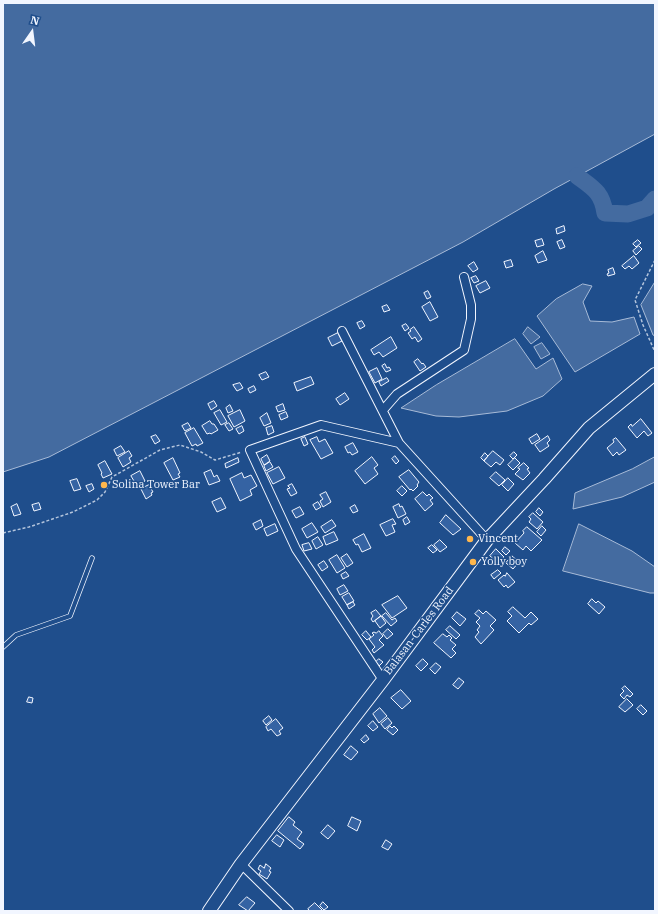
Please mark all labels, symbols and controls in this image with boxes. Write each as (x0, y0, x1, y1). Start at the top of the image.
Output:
north arrow (12, 12, 52, 52)
text: N (29, 13, 41, 28)
place label: Solina Tower Bar (112, 478, 200, 492)
marker: Solina Tower Bar (99, 480, 109, 490)
place label: Vincent (478, 532, 518, 546)
marker: Vincent (465, 534, 475, 544)
place label: Yolly boy (481, 555, 527, 569)
marker: Yolly boy (468, 557, 478, 567)
street label: Balasan-Carles Road (382, 584, 456, 678)

